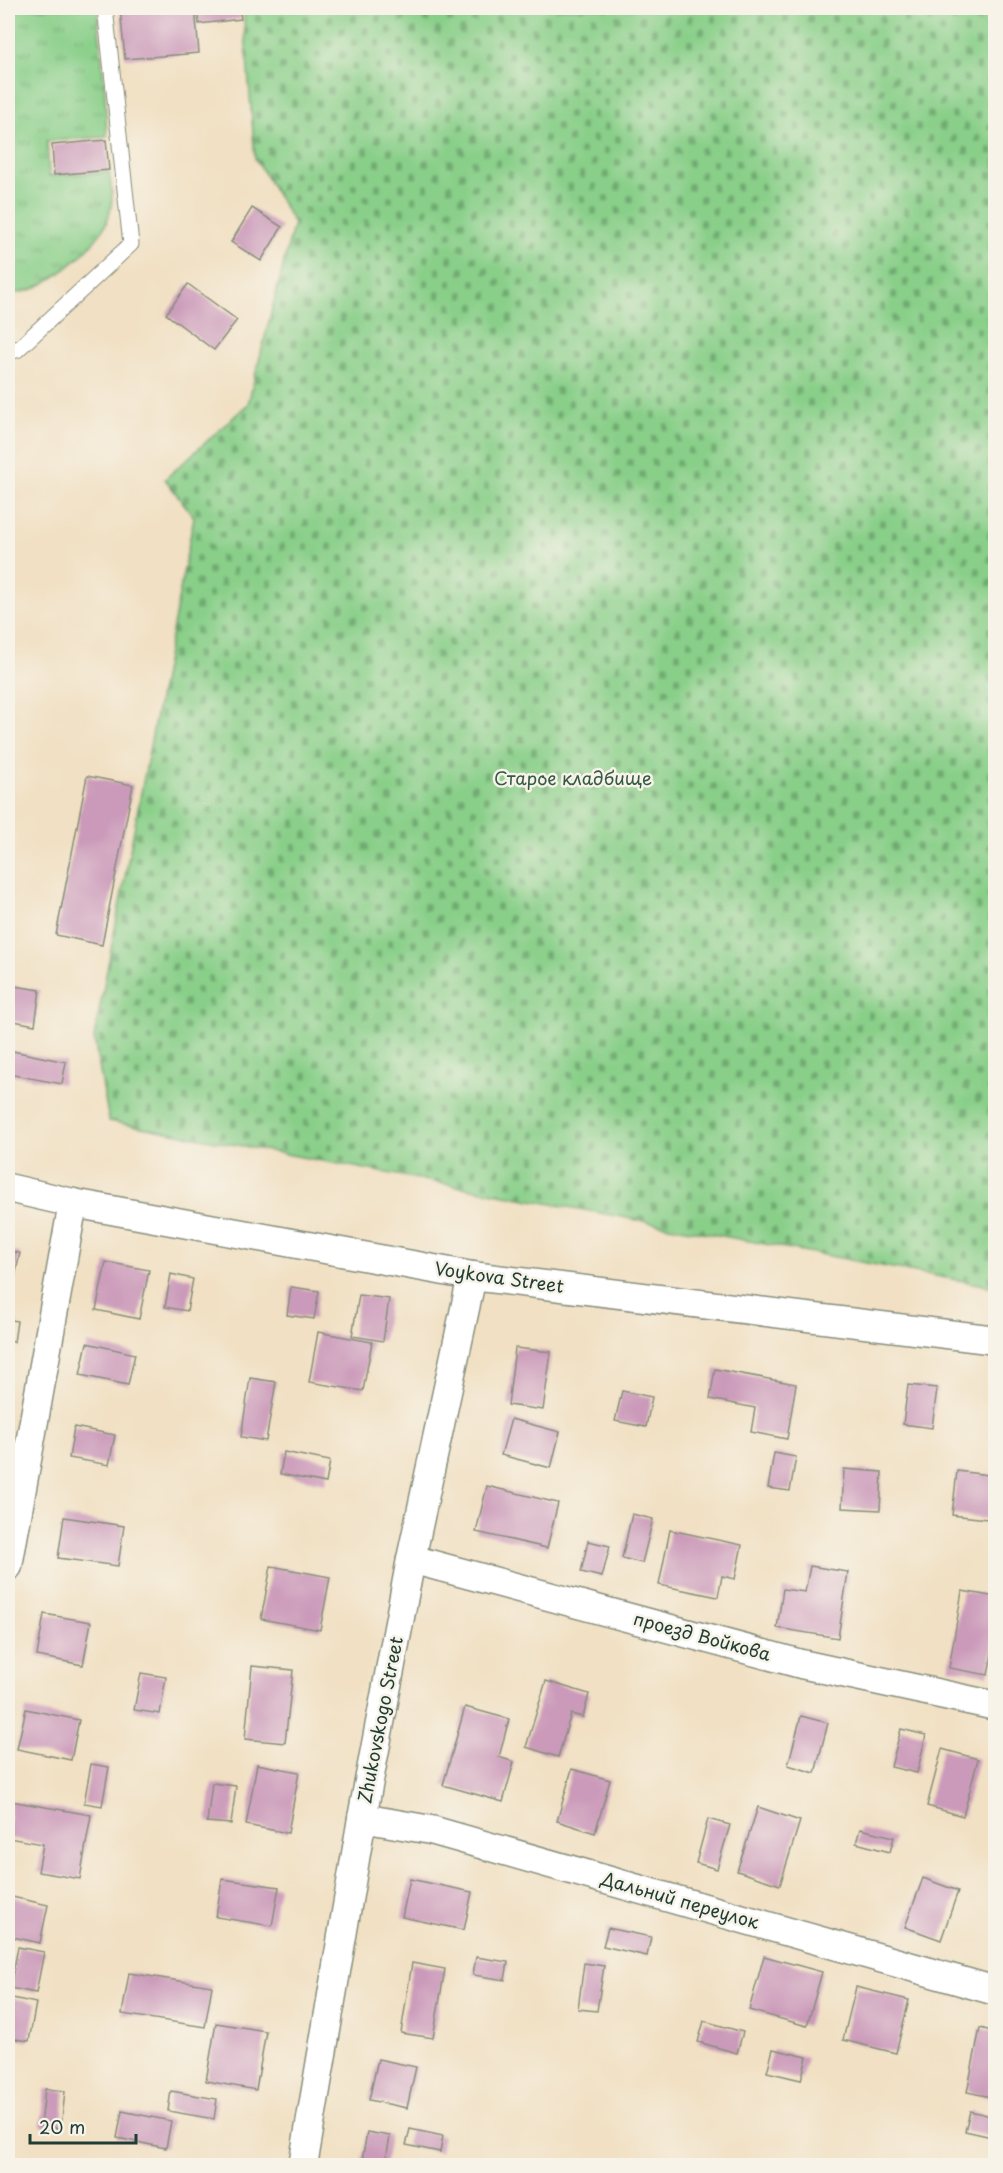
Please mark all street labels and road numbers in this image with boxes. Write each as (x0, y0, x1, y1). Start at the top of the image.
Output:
street label: Voykova Street (433, 1254, 566, 1299)
street label: проезд Войкова (631, 1604, 775, 1667)
street label: Zhukovskogo Street (350, 1634, 409, 1805)
street label: Дальний переулок (597, 1864, 763, 1935)

